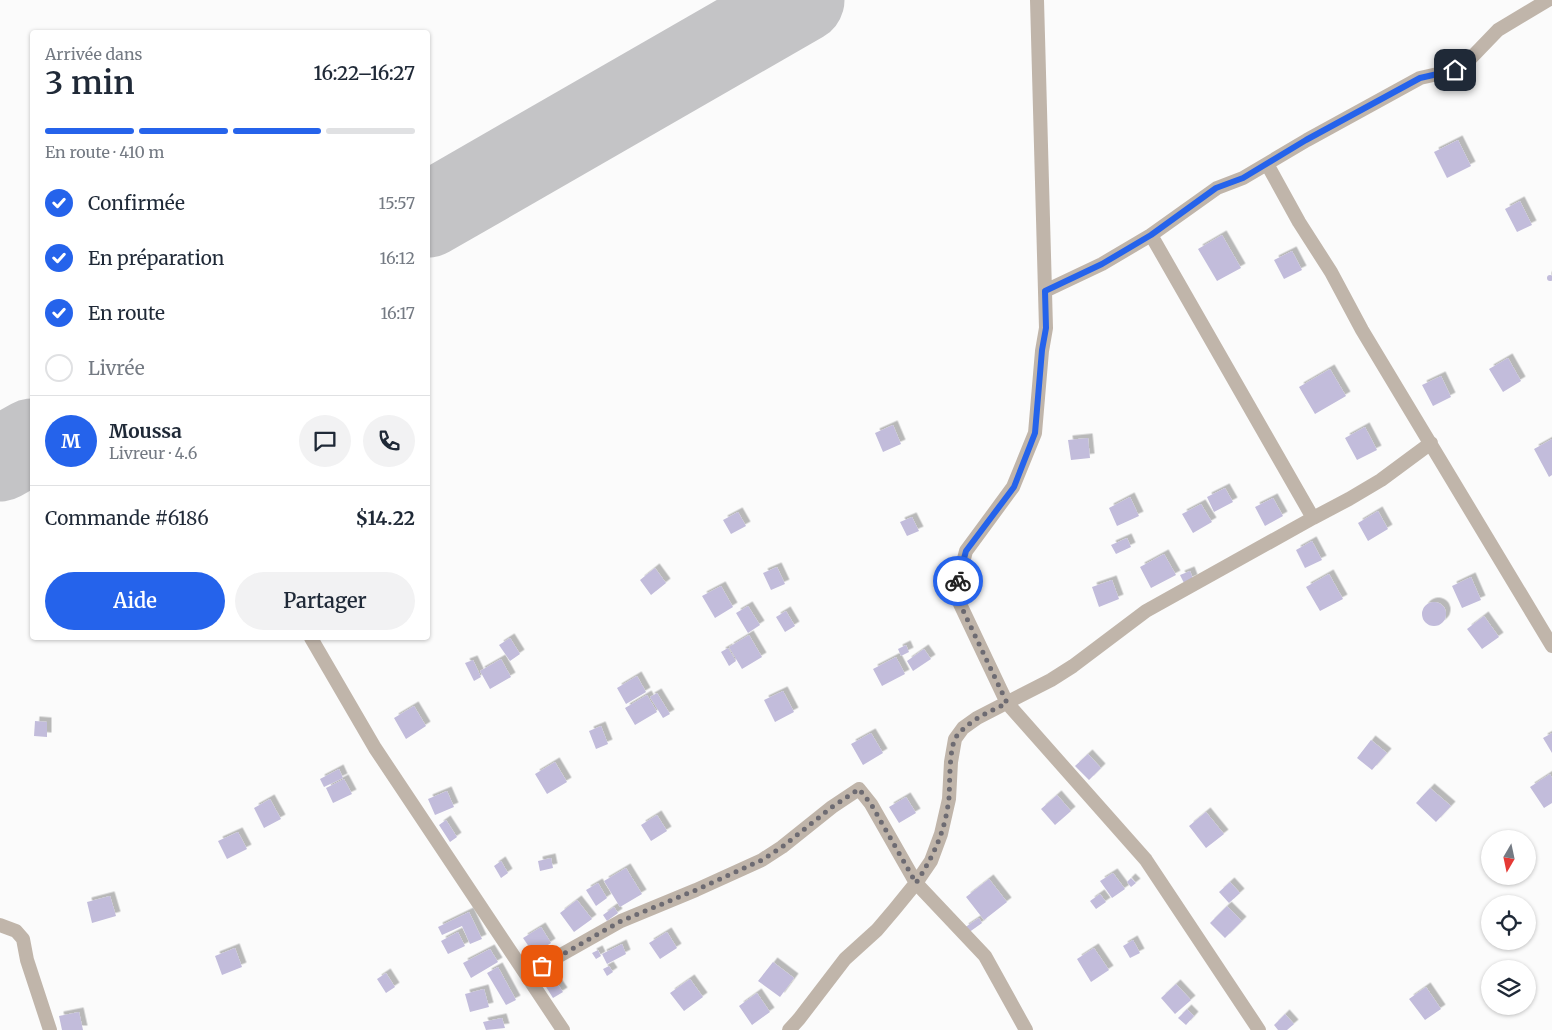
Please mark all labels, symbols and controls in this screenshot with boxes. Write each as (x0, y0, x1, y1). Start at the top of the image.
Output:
text: Arrivée dans (45, 44, 142, 64)
pin (1434, 49, 1476, 91)
icon: home (1441, 56, 1469, 84)
text: 16:22–16:27 (314, 61, 415, 85)
text: 3 min (45, 63, 135, 103)
text: En route · 410 m (45, 142, 164, 162)
icon: check (45, 189, 73, 217)
text: Confirmée (88, 191, 185, 215)
text: 15:57 (378, 193, 415, 213)
icon: check (45, 244, 73, 272)
text: En préparation (88, 246, 224, 270)
text: 16:12 (379, 248, 415, 268)
icon: check (45, 299, 73, 327)
text: En route (88, 301, 165, 325)
text: 16:17 (381, 303, 415, 323)
text: Livrée (88, 356, 145, 380)
button: chat (299, 415, 351, 467)
button: phone (363, 415, 415, 467)
text: Moussa (109, 419, 182, 443)
text: M (61, 429, 81, 453)
text: Livreur · 4.6 (109, 443, 197, 463)
text: Commande #6186 (45, 506, 209, 530)
text: $14.22 (355, 506, 415, 530)
courier (933, 556, 983, 606)
icon: bike (944, 567, 972, 595)
button: Aide (45, 572, 225, 630)
button: Partager (235, 572, 415, 630)
north arrow (1481, 830, 1536, 885)
map controls (1481, 830, 1536, 1015)
button: locate (1481, 895, 1536, 950)
pin (521, 945, 563, 987)
icon: bag (528, 952, 556, 980)
button: layers (1481, 960, 1536, 1015)

